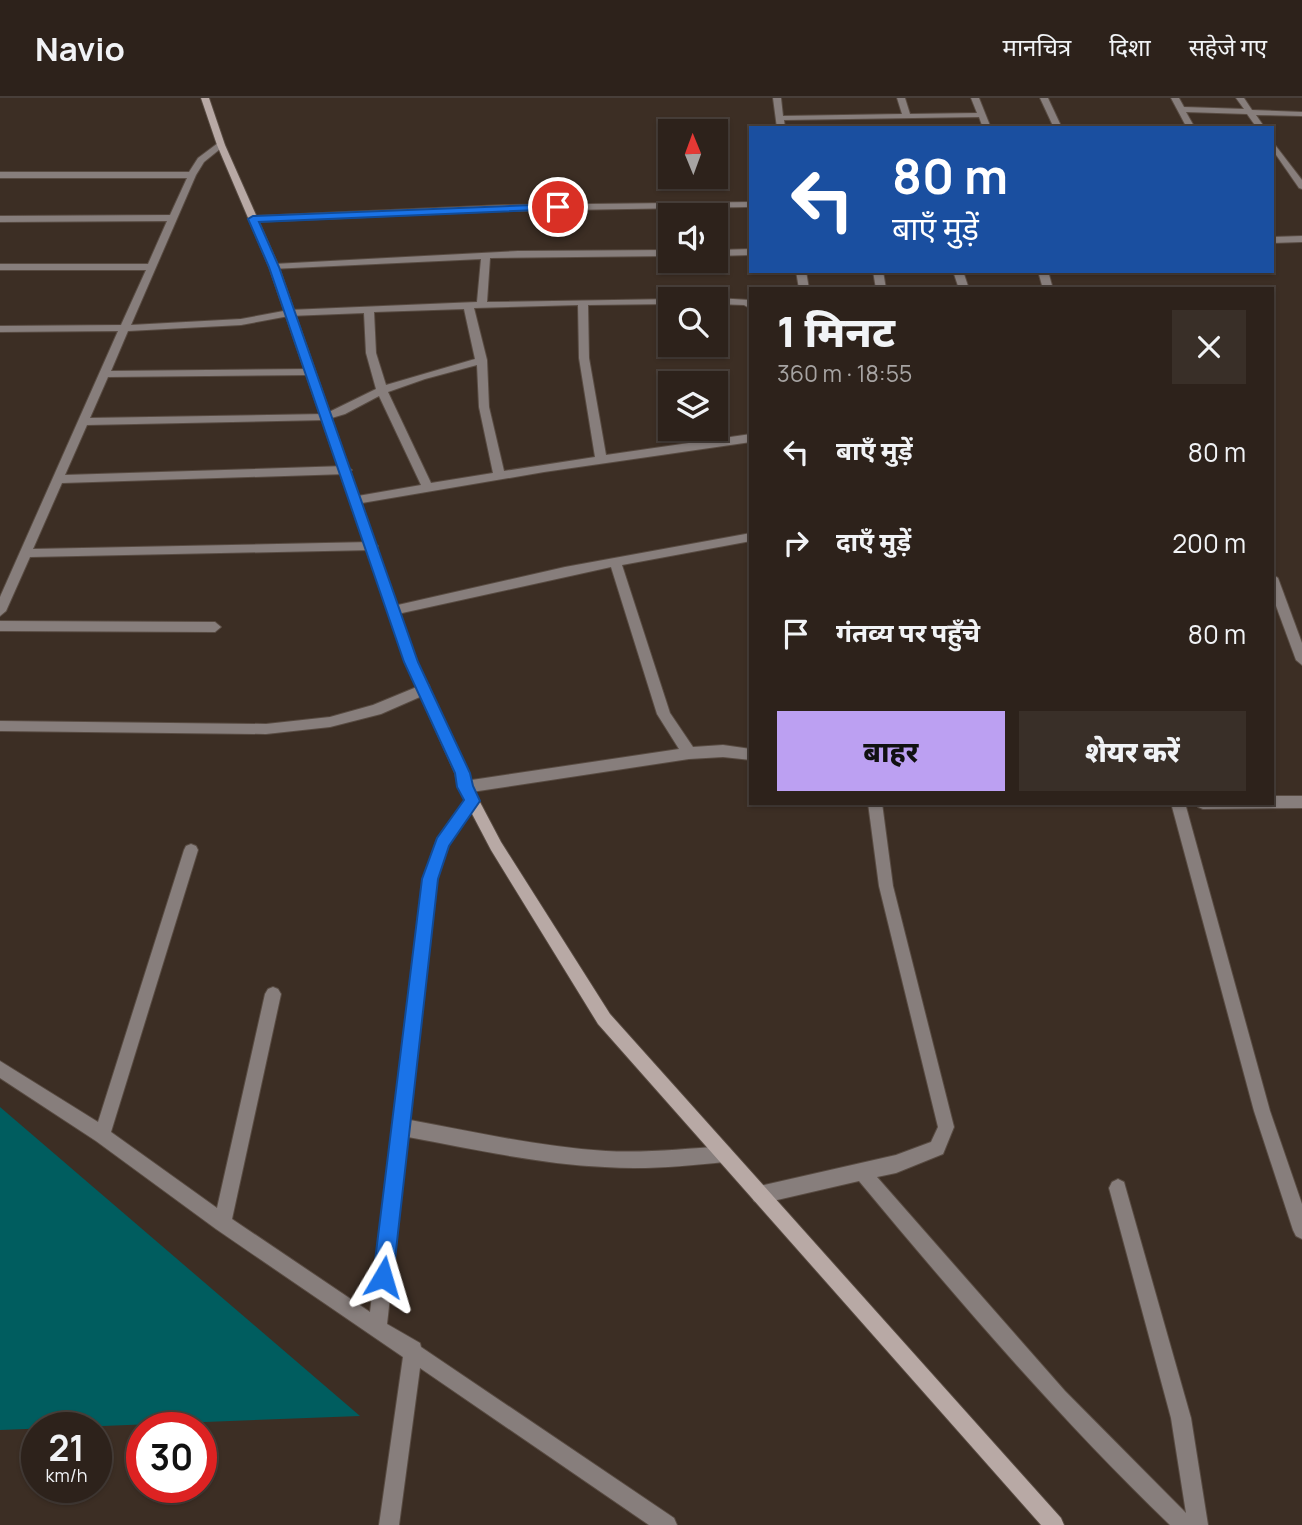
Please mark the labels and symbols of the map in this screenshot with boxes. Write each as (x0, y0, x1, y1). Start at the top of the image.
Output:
north arrow (658, 119, 728, 189)
pin (528, 177, 588, 237)
position arrow (346, 1240, 420, 1314)
speed limit sign: 30 (126, 1412, 217, 1503)

